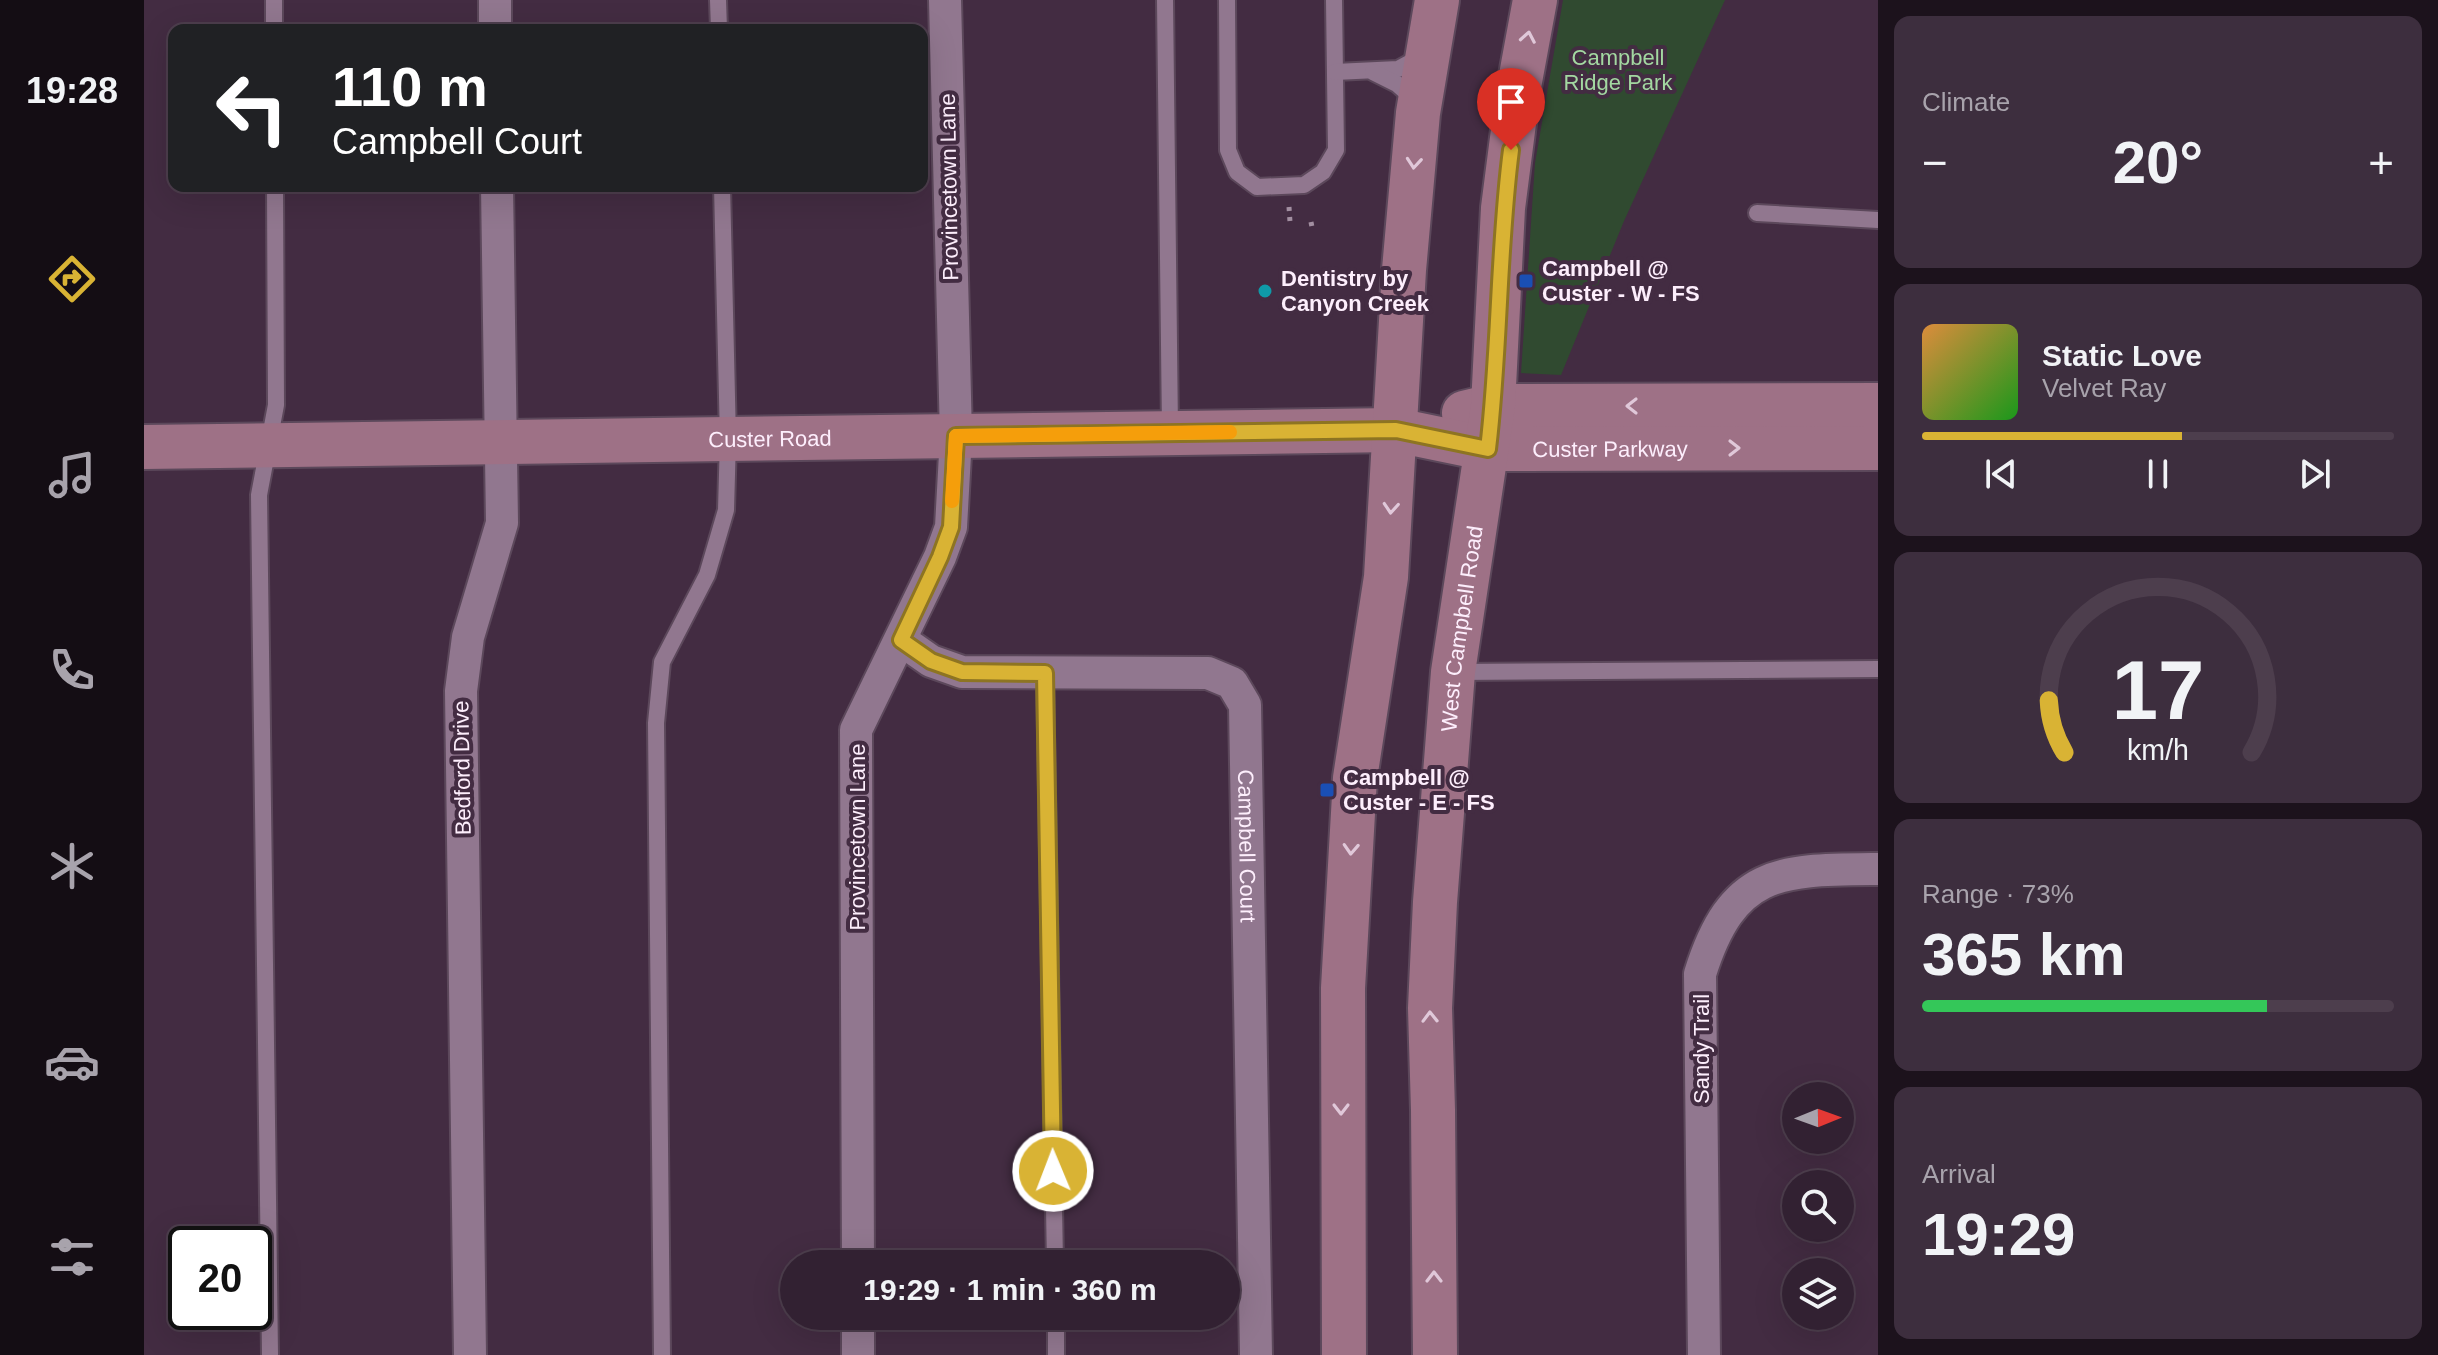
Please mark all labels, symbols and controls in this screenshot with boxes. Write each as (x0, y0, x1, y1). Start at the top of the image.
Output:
one-way arrow (1519, 31, 1536, 44)
park label: Campbell Ridge Park (1564, 45, 1673, 95)
text: 110 m (332, 55, 488, 118)
icon: left (200, 56, 304, 160)
pin (1477, 68, 1545, 150)
text: 19:28 (26, 70, 118, 111)
icon: arrive (1489, 80, 1533, 124)
text: Climate (1922, 87, 2010, 117)
street label: Provincetown Lane (935, 93, 963, 281)
text: Campbell Court (332, 121, 582, 162)
text: 20° (2113, 129, 2203, 196)
text: − (1922, 138, 1948, 187)
text: + (2368, 138, 2394, 187)
one-way arrow (1406, 157, 1423, 170)
icon: directions (44, 251, 100, 307)
place label: Campbell @ Custer - W - FS (1542, 256, 1700, 306)
place label: Dentistry by Canyon Creek (1281, 266, 1430, 316)
marker: Campbell @ Custer - W - FS (1517, 272, 1535, 290)
marker: Dentistry by Canyon Creek (1256, 282, 1274, 300)
text: Static Love (2042, 339, 2202, 372)
text: Velvet Ray (2042, 373, 2166, 403)
one-way arrow (1625, 397, 1638, 415)
street label: Custer Road (708, 425, 832, 452)
street label: Custer Parkway (1532, 436, 1688, 461)
one-way arrow (1728, 439, 1741, 457)
icon: music (44, 447, 100, 503)
icon: previous (1979, 452, 2023, 496)
icon: pause (2136, 452, 2180, 496)
icon: next (2293, 452, 2337, 496)
one-way arrow (1383, 502, 1400, 515)
street label: West Campbell Road (1436, 524, 1487, 732)
icon: phone (44, 642, 100, 698)
text: 17 (2112, 644, 2204, 737)
street label: Bedford Drive (448, 701, 476, 835)
text: km/h (2127, 735, 2189, 767)
street label: Provincetown Lane (845, 743, 870, 931)
place label: Campbell @ Custer - E - FS (1343, 765, 1495, 815)
street label: Campbell Court (1234, 769, 1261, 923)
marker: Campbell @ Custer - E - FS (1318, 781, 1336, 799)
icon: climate (44, 838, 100, 894)
one-way arrow (1343, 843, 1360, 856)
text: Range · 73% (1922, 879, 2074, 909)
text: 365 km (1922, 921, 2126, 988)
street label: Sandy Trail (1689, 994, 1714, 1104)
one-way arrow (1421, 1010, 1439, 1023)
icon: car (44, 1034, 100, 1090)
north arrow (1782, 1082, 1854, 1154)
map controls (1782, 1082, 1854, 1330)
one-way arrow (1332, 1103, 1350, 1116)
position arrow (1011, 1129, 1095, 1213)
text: Arrival (1922, 1159, 1996, 1189)
button: search (1782, 1170, 1854, 1242)
text: 19:29 (1922, 1201, 2075, 1268)
speed limit sign: 20 (168, 1226, 272, 1330)
icon: filters (44, 1229, 100, 1285)
button: layers (1782, 1258, 1854, 1330)
one-way arrow (1426, 1270, 1443, 1283)
text: 19:29 · 1 min · 360 m (863, 1273, 1157, 1306)

